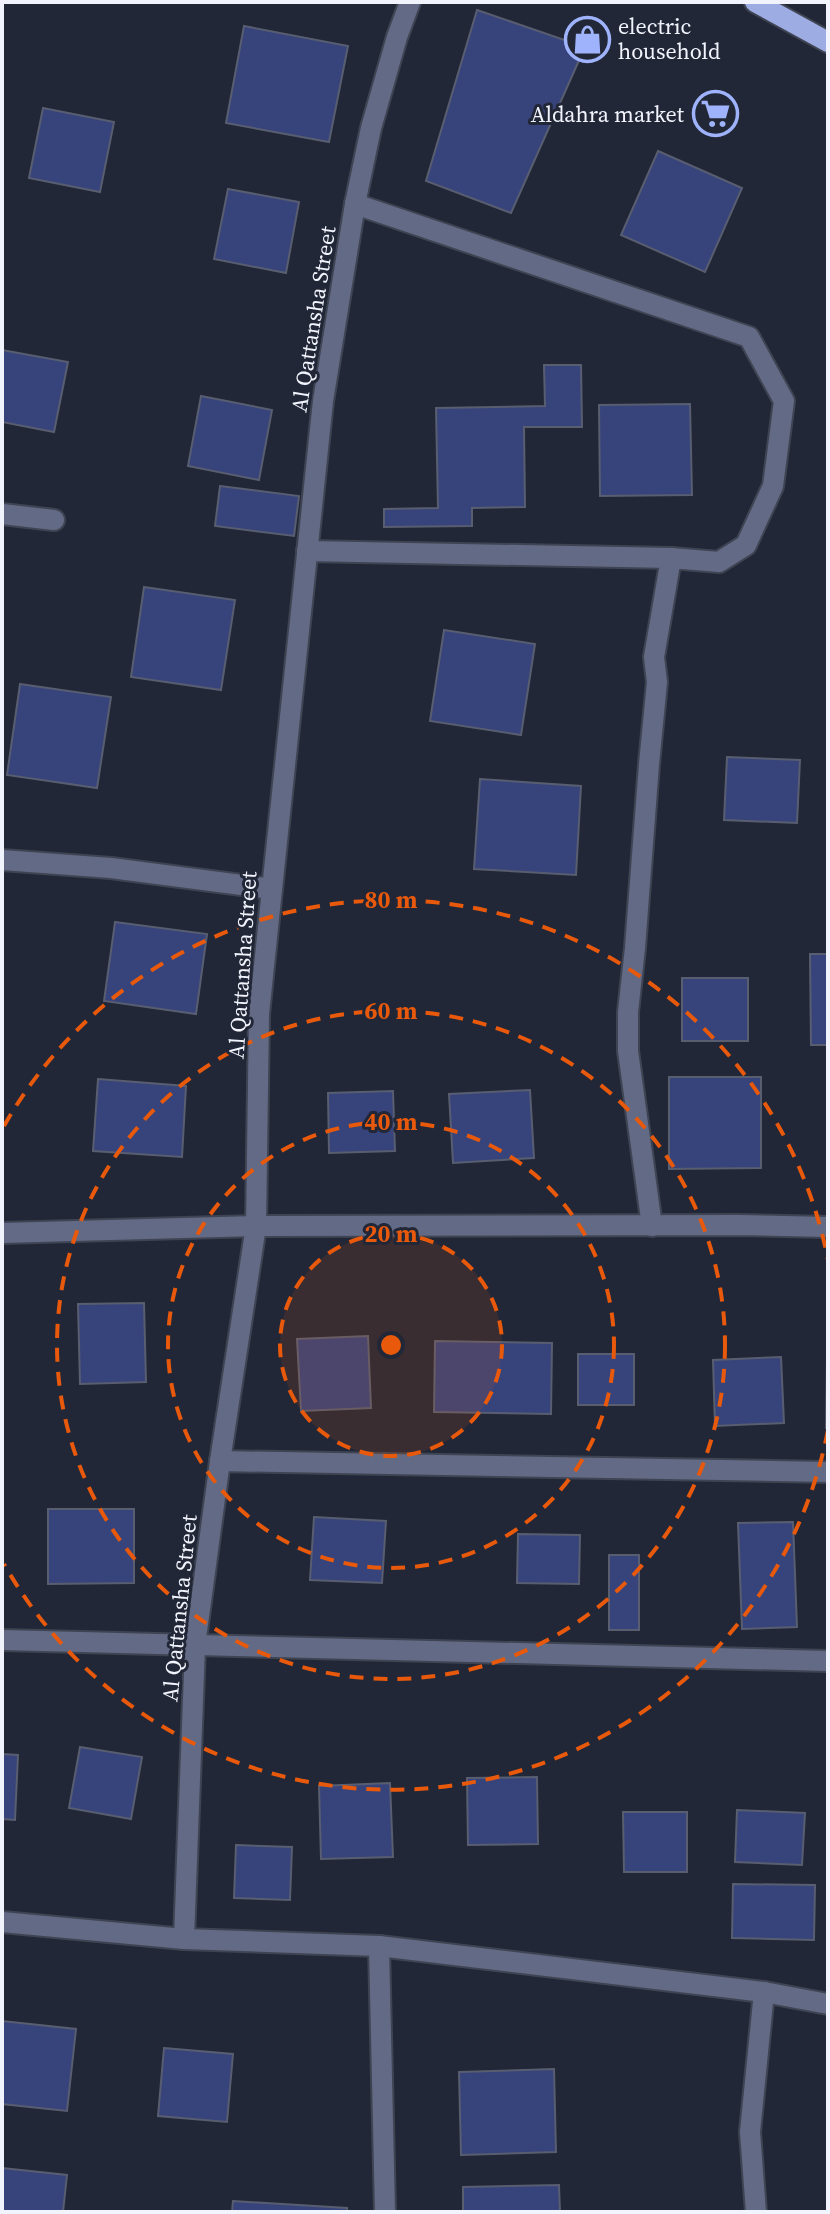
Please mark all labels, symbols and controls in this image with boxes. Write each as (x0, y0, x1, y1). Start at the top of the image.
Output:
place label: electric household (618, 11, 721, 66)
shop icon: electric household (563, 15, 611, 63)
supermarket icon: Aldahra market (691, 90, 739, 138)
place label: Aldahra market (531, 99, 685, 129)
street label: Al Qattansha Street (284, 223, 343, 414)
street label: Al Qattansha Street (220, 869, 264, 1060)
text: 80 m (365, 883, 418, 916)
text: 60 m (365, 994, 418, 1027)
text: 40 m (365, 1105, 418, 1138)
text: 20 m (365, 1217, 418, 1250)
centre of rings (377, 1331, 405, 1359)
street label: Al Qattansha Street (154, 1512, 204, 1703)

